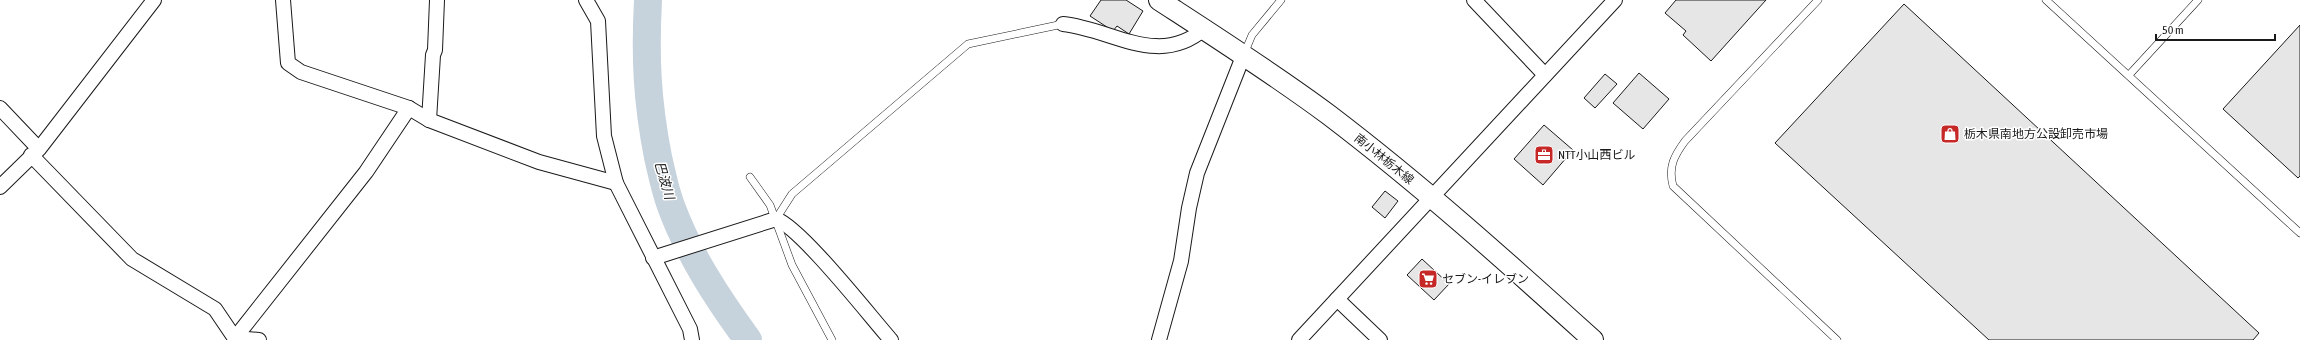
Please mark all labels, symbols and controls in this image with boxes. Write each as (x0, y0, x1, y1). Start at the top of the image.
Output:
scale bar (2156, 16, 2275, 42)
text: 50 m (2162, 23, 2184, 37)
shop icon: 栃木県南地方公設卸売市場 (1939, 123, 1961, 145)
place label: 栃木県南地方公設卸売市場 (1964, 127, 2108, 141)
street label: 南小林栃木線 (1352, 131, 1416, 187)
office icon: NTT小山西ビル (1533, 144, 1555, 166)
place label: NTT小山西ビル (1558, 148, 1636, 162)
water label: 巴波川 (652, 159, 678, 203)
supermarket icon: セブン-イレブン (1417, 268, 1439, 290)
place label: セブン-イレブン (1442, 272, 1529, 286)

